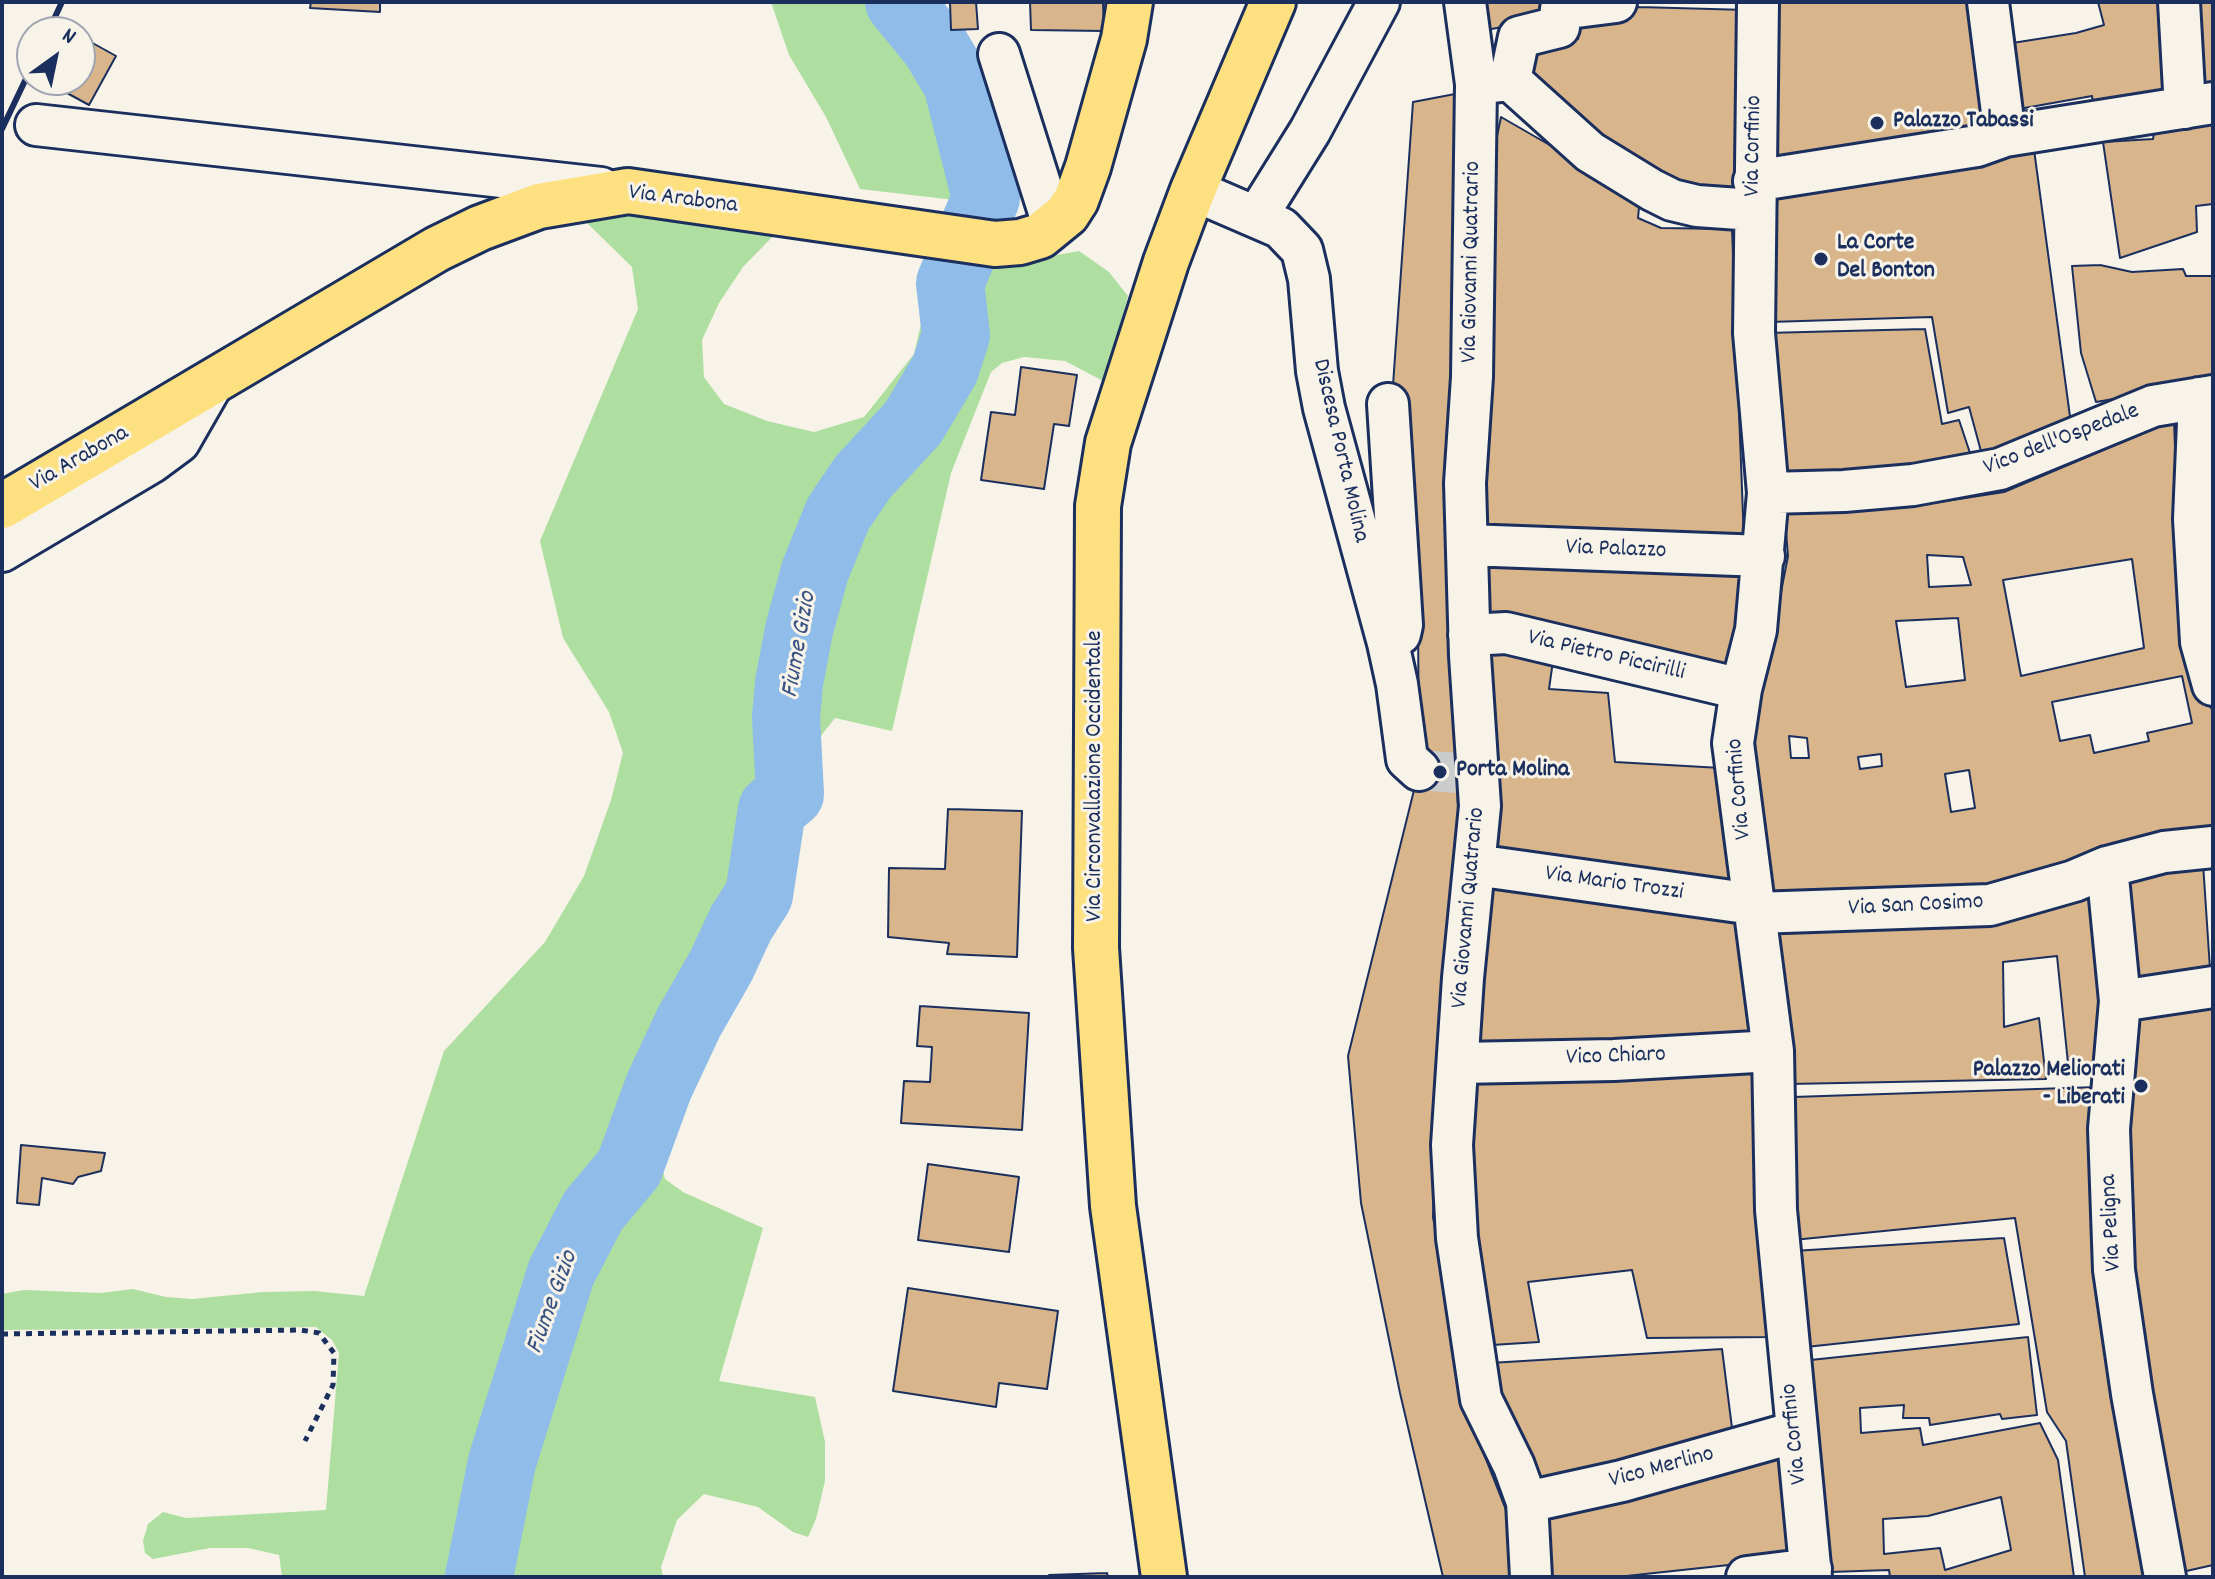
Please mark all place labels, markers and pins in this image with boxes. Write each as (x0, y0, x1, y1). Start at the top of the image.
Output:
place label: Palazzo Tabassi (1893, 109, 2034, 137)
marker: Palazzo Tabassi (1868, 114, 1886, 132)
place label: La Corte Del Bonton (1837, 231, 1935, 287)
marker: La Corte Del Bonton (1812, 250, 1830, 268)
place label: Porta Molina (1456, 758, 1569, 786)
marker: Porta Molina (1431, 763, 1449, 781)
place label: Palazzo Meliorati - Liberati (1973, 1058, 2125, 1114)
marker: Palazzo Meliorati - Liberati (2132, 1077, 2150, 1095)

